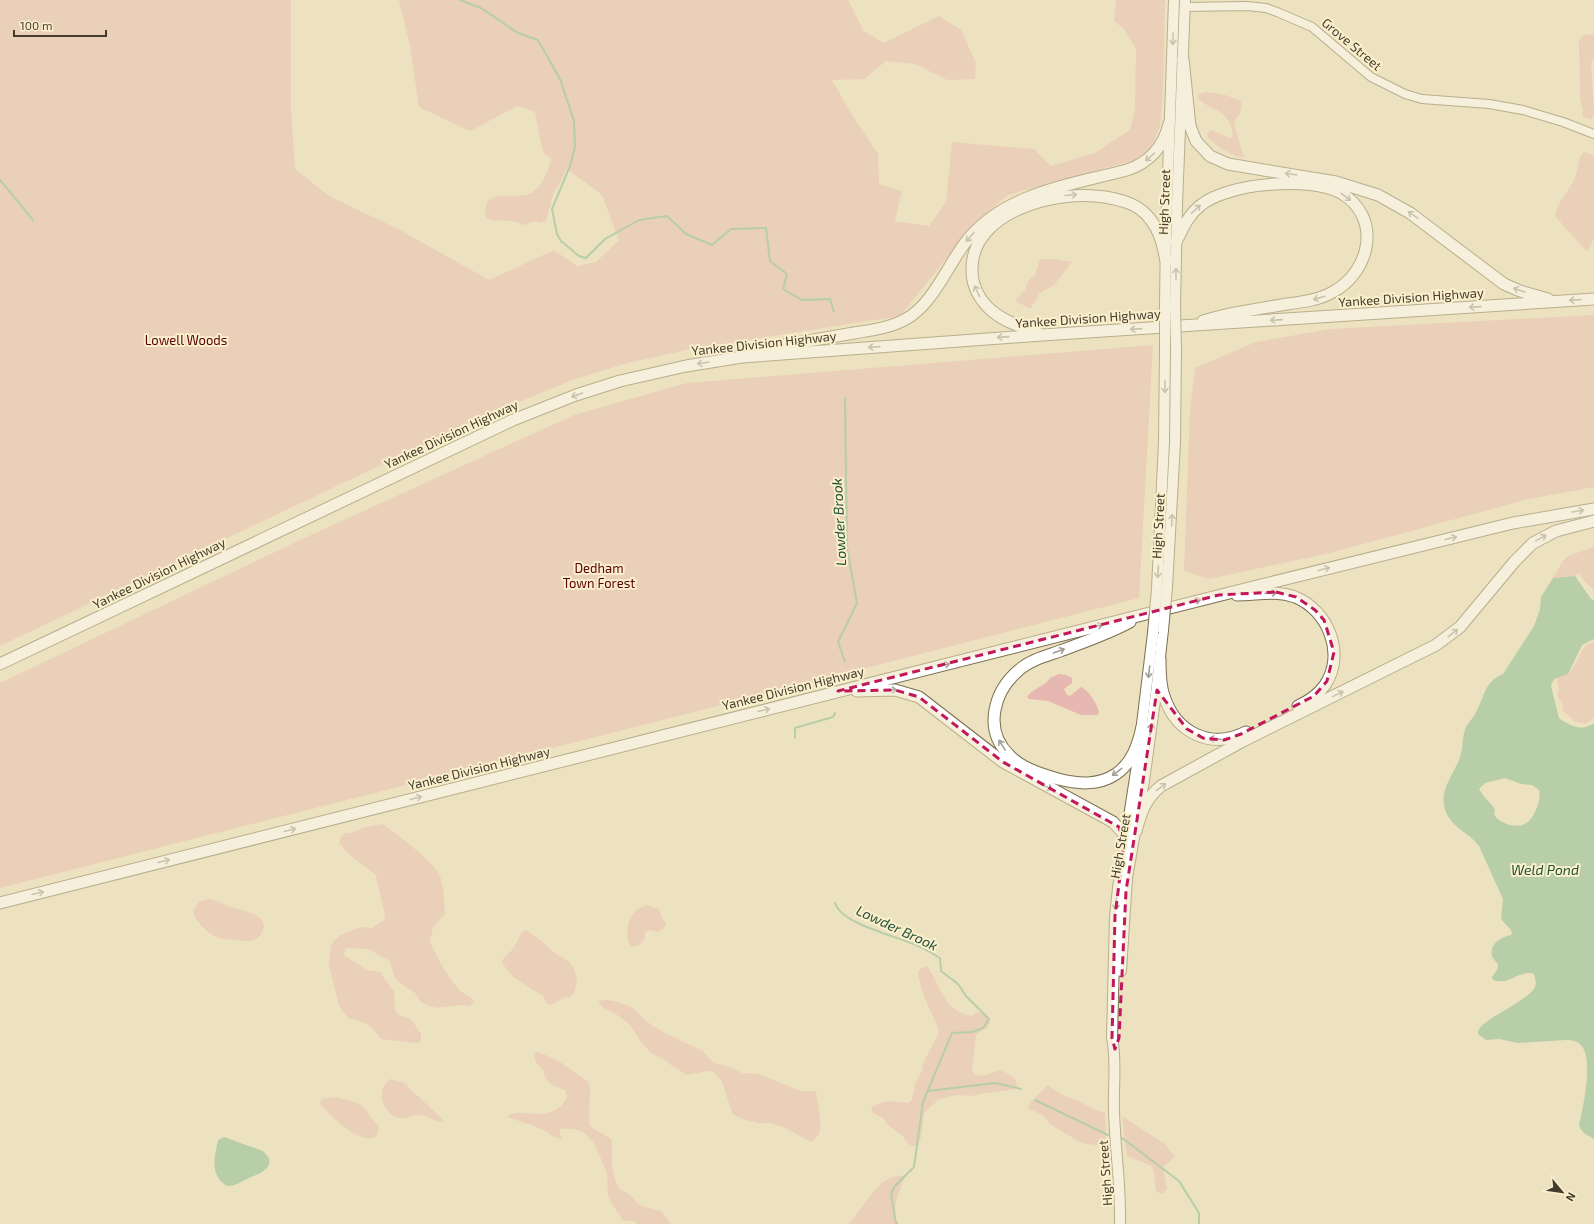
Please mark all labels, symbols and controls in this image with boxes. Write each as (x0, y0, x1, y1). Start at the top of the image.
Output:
scale bar (14, 12, 106, 38)
street label: Grove Street (1319, 14, 1385, 74)
text: 100 m (20, 18, 52, 32)
one-way arrow (1169, 32, 1177, 45)
one-way arrow (1145, 152, 1155, 162)
street label: High Street (1155, 169, 1173, 235)
one-way arrow (1285, 170, 1298, 178)
one-way arrow (1064, 192, 1077, 199)
one-way arrow (1340, 193, 1351, 201)
one-way arrow (1191, 204, 1201, 214)
one-way arrow (1408, 211, 1419, 219)
one-way arrow (966, 231, 975, 242)
one-way arrow (1172, 268, 1180, 281)
street label: Yankee Division Highway (1338, 284, 1484, 310)
one-way arrow (973, 285, 980, 297)
one-way arrow (1513, 286, 1525, 294)
one-way arrow (1313, 295, 1326, 302)
one-way arrow (1569, 297, 1582, 304)
one-way arrow (1469, 303, 1482, 310)
street label: Yankee Division Highway (1015, 305, 1161, 331)
one-way arrow (1269, 316, 1282, 323)
one-way arrow (1130, 325, 1143, 332)
street label: Yankee Division Highway (691, 327, 837, 359)
park label: Lowell Woods (145, 332, 227, 348)
one-way arrow (997, 334, 1010, 341)
one-way arrow (868, 343, 881, 350)
one-way arrow (696, 359, 709, 367)
one-way arrow (1161, 380, 1169, 393)
one-way arrow (571, 391, 583, 399)
street label: Yankee Division Highway (382, 396, 521, 472)
water label: Lowder Brook (828, 478, 849, 566)
street label: High Street (1148, 493, 1168, 559)
one-way arrow (1571, 507, 1584, 515)
one-way arrow (1168, 514, 1175, 527)
street label: Yankee Division Highway (90, 534, 228, 612)
one-way arrow (1444, 534, 1457, 541)
one-way arrow (1535, 534, 1547, 542)
park label: Dedham Town Forest (563, 560, 635, 591)
one-way arrow (1155, 565, 1162, 578)
one-way arrow (1318, 565, 1331, 572)
one-way arrow (1264, 589, 1277, 597)
one-way arrow (1188, 597, 1201, 604)
one-way arrow (1090, 622, 1103, 629)
one-way arrow (1447, 628, 1458, 637)
one-way arrow (1053, 646, 1065, 654)
one-way arrow (937, 660, 950, 668)
street label: Yankee Division Highway (720, 663, 866, 713)
one-way arrow (1145, 665, 1152, 678)
one-way arrow (884, 686, 897, 694)
one-way arrow (1332, 690, 1344, 697)
one-way arrow (757, 706, 770, 713)
one-way arrow (1147, 723, 1155, 736)
one-way arrow (1208, 736, 1221, 743)
one-way arrow (997, 739, 1005, 751)
street label: Yankee Division Highway (406, 743, 552, 793)
one-way arrow (1112, 768, 1123, 777)
one-way arrow (1155, 782, 1166, 791)
one-way arrow (1041, 783, 1053, 791)
one-way arrow (409, 794, 422, 801)
street label: High Street (1106, 812, 1134, 880)
one-way arrow (283, 825, 296, 833)
one-way arrow (157, 857, 170, 865)
water label: Weld Pond (1511, 861, 1579, 878)
one-way arrow (31, 889, 44, 897)
one-way arrow (1113, 897, 1120, 910)
water label: Lowder Brook (854, 901, 941, 954)
street label: High Street (1095, 1140, 1115, 1206)
north arrow (1542, 1172, 1582, 1212)
text: N (1564, 1190, 1579, 1204)

